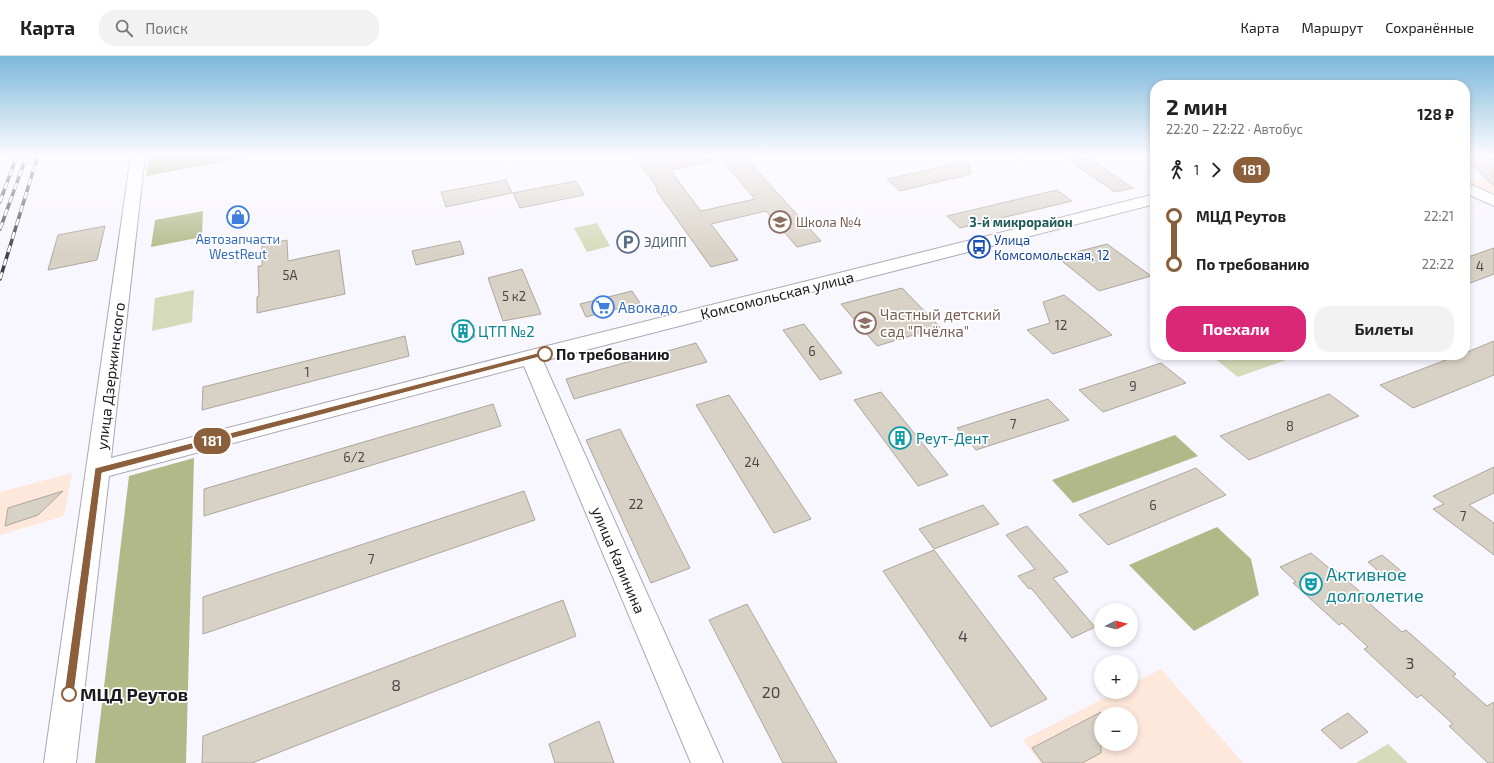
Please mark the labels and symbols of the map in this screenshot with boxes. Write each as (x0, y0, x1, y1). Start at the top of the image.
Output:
shop icon: Автозапчасти WestReut (225, 204, 251, 230)
school or university icon: Школа №4 (767, 209, 793, 235)
place label: Школа №4 (796, 214, 862, 230)
district label: 3-й микрорайон (969, 214, 1073, 230)
parking icon: ЭДИПП (615, 229, 641, 255)
place label: Автозапчасти WestReut (196, 231, 280, 262)
place label: Улица Комсомольская, 12 (994, 232, 1110, 263)
place label: ЭДИПП (644, 234, 687, 250)
bus stop icon: Улица Комсомольская, 12 (966, 234, 992, 260)
house number: 4 (1476, 258, 1484, 274)
house number: 5А (282, 267, 298, 283)
street label: Комсомольская улица (698, 267, 856, 324)
house number: 5 к2 (502, 288, 526, 304)
supermarket icon: Авокадо (590, 294, 616, 320)
place label: Авокадо (618, 298, 678, 316)
street label: улица Дзержинского (92, 301, 129, 451)
place label: Частный детский сад "Пчёлка" (880, 305, 1001, 340)
school or university icon: Частный детский сад "Пчёлка" (852, 310, 878, 336)
house number: 12 (1055, 317, 1067, 333)
building icon: ЦТП №2 (450, 318, 476, 344)
place label: ЦТП №2 (478, 322, 535, 340)
house number: 6 (808, 343, 816, 359)
place label: По требованию (556, 345, 669, 363)
marker: По требованию (537, 346, 553, 362)
house number: 1 (304, 364, 310, 380)
house number: 9 (1129, 378, 1137, 394)
house number: 7 (1010, 416, 1017, 432)
house number: 8 (1286, 418, 1294, 434)
building icon: Реут-Дент (887, 425, 913, 451)
line badge: 181 (189, 428, 235, 454)
place label: Реут-Дент (916, 429, 989, 448)
house number: 6/2 (343, 449, 365, 465)
house number: 24 (744, 454, 760, 470)
house number: 22 (629, 496, 643, 512)
house number: 6 (1149, 497, 1157, 513)
street label: улица Калинина (587, 504, 650, 617)
house number: 7 (1460, 508, 1467, 524)
house number: 7 (368, 551, 375, 567)
place label: Активное долголетие (1326, 563, 1424, 606)
theatre icon: Активное долголетие (1298, 571, 1324, 597)
north arrow (1094, 603, 1138, 647)
house number: 4 (958, 626, 968, 645)
house number: 3 (1406, 653, 1414, 672)
house number: 8 (391, 675, 401, 694)
house number: 20 (762, 682, 780, 701)
place label: МЦД Реутов (80, 683, 188, 705)
marker: МЦД Реутов (61, 686, 77, 702)

